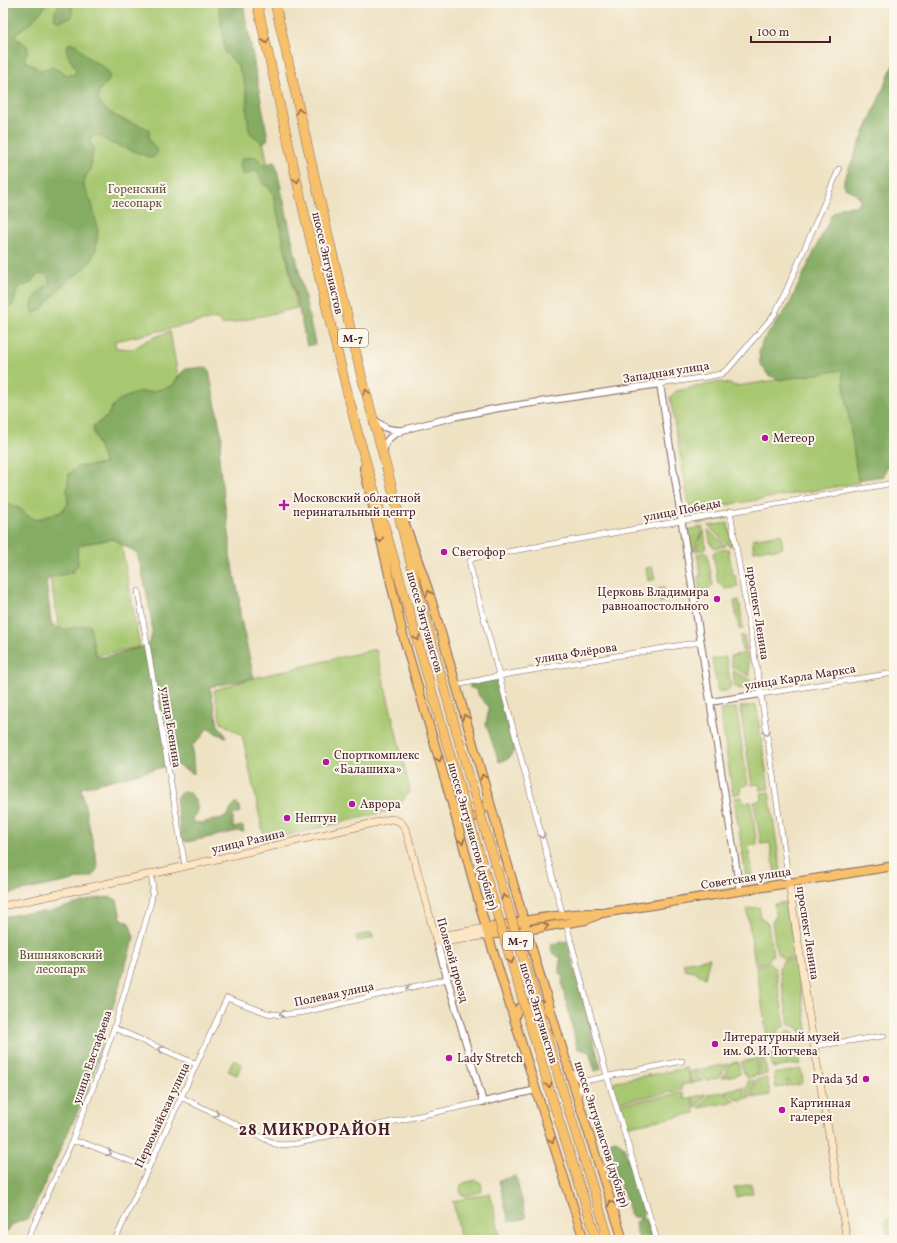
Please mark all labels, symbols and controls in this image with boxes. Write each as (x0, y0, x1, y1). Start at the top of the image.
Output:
scale bar (751, 18, 830, 44)
text: 100 m (757, 25, 790, 41)
one-way arrow (261, 38, 269, 44)
one-way arrow (296, 108, 304, 114)
one-way arrow (292, 177, 300, 183)
park label: Горенский лесопарк (108, 182, 166, 212)
street label: шоссе Энтузиастов (307, 210, 347, 316)
road number: М-7 (338, 329, 368, 347)
street label: Западная улица (622, 358, 711, 388)
one-way arrow (362, 389, 371, 396)
place label: Метеор (773, 431, 815, 447)
marker: Метеор (760, 433, 770, 443)
place label: Московский областной перинатальный центр (293, 491, 421, 521)
street label: улица Победы (642, 496, 723, 526)
marker: Московский областной перинатальный центр (278, 499, 290, 511)
one-way arrow (376, 537, 384, 544)
place label: Светофор (452, 545, 506, 561)
marker: Светофор (439, 547, 449, 557)
street label: проспект Ленина (742, 565, 772, 661)
street label: шоссе Энтузиастов (402, 570, 446, 675)
place label: Церковь Владимира равноапостольного (597, 585, 709, 615)
one-way arrow (425, 589, 434, 596)
marker: Церковь Владимира равноапостольного (712, 594, 722, 604)
one-way arrow (412, 634, 421, 641)
street label: улица Флёрова (534, 640, 618, 668)
street label: улица Карла Маркса (743, 661, 857, 695)
street label: улица Есенина (156, 685, 184, 769)
one-way arrow (461, 714, 470, 721)
one-way arrow (762, 730, 771, 736)
place label: Спорткомплекс «Балашиха» (334, 748, 419, 778)
one-way arrow (434, 755, 443, 762)
marker: Спорткомплекс «Балашиха» (321, 757, 331, 767)
street label: шоссе Энтузиастов (дублёр) (443, 761, 501, 912)
one-way arrow (479, 773, 487, 780)
place label: Аврора (360, 797, 401, 813)
marker: Аврора (347, 799, 357, 809)
place label: Нептун (295, 811, 336, 827)
marker: Нептун (282, 813, 292, 823)
street label: улица Разина (210, 826, 286, 858)
one-way arrow (537, 832, 546, 839)
one-way arrow (457, 838, 466, 845)
street label: Советская улица (700, 864, 793, 894)
street label: проспект Ленина (792, 885, 822, 981)
one-way arrow (500, 893, 509, 900)
street label: Полевой проезд (432, 916, 472, 1005)
one-way arrow (543, 923, 549, 931)
road number: М-7 (503, 932, 533, 950)
park label: Вишняковский лесопарк (19, 948, 103, 978)
one-way arrow (506, 957, 515, 964)
street label: шоссе Энтузиастов (515, 961, 561, 1066)
street label: Полевая улица (293, 979, 376, 1011)
one-way arrow (406, 983, 412, 991)
street label: улица Евстафьева (69, 1008, 117, 1106)
one-way arrow (279, 1010, 285, 1018)
place label: Литературный музей им. Ф. И. Тютчева (723, 1030, 840, 1060)
marker: Литературный музей им. Ф. И. Тютчева (710, 1039, 720, 1049)
one-way arrow (157, 1046, 165, 1054)
place label: Lady Stretch (457, 1051, 523, 1067)
marker: Lady Stretch (444, 1053, 454, 1063)
street label: шоссе Энтузиастов (дублёр) (570, 1059, 632, 1210)
street label: Первомайская улица (131, 1060, 194, 1171)
place label: Prada 3d (812, 1072, 858, 1088)
marker: Prada 3d (861, 1074, 871, 1084)
one-way arrow (544, 1082, 553, 1089)
place label: Картинная галерея (790, 1096, 851, 1126)
marker: Картинная галерея (777, 1105, 787, 1115)
one-way arrow (212, 1110, 219, 1117)
district label: 28 МИКРОРАЙОН (239, 1119, 391, 1142)
one-way arrow (547, 1137, 556, 1144)
one-way arrow (105, 1149, 112, 1157)
one-way arrow (607, 1199, 616, 1206)

